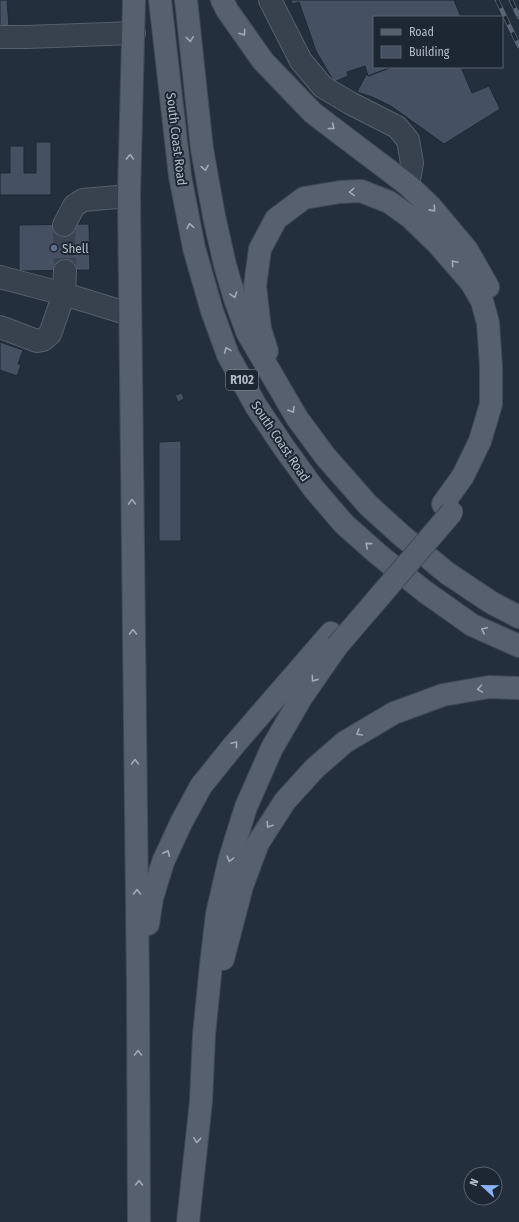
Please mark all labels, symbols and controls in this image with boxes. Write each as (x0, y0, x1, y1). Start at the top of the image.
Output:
legend (373, 16, 503, 68)
text: Road (409, 25, 434, 39)
one-way arrow (238, 29, 246, 36)
one-way arrow (185, 36, 194, 42)
text: Building (409, 45, 450, 59)
street label: South Coast Road (163, 92, 190, 186)
one-way arrow (327, 122, 334, 129)
one-way arrow (126, 154, 134, 160)
one-way arrow (200, 165, 209, 171)
one-way arrow (349, 187, 355, 196)
one-way arrow (428, 204, 435, 212)
one-way arrow (186, 223, 195, 229)
place label: Shell (62, 241, 89, 256)
marker: Shell (49, 243, 59, 253)
one-way arrow (452, 260, 459, 268)
one-way arrow (229, 291, 238, 298)
one-way arrow (223, 347, 231, 354)
road number: R102 (226, 370, 258, 390)
street label: South Coast Road (248, 398, 313, 484)
one-way arrow (287, 406, 294, 413)
one-way arrow (128, 499, 136, 505)
one-way arrow (365, 542, 373, 549)
one-way arrow (480, 627, 488, 635)
one-way arrow (129, 629, 138, 635)
one-way arrow (312, 674, 319, 681)
one-way arrow (477, 684, 483, 693)
one-way arrow (356, 729, 364, 736)
one-way arrow (231, 741, 238, 748)
one-way arrow (131, 759, 139, 765)
one-way arrow (267, 821, 274, 828)
one-way arrow (162, 850, 170, 858)
one-way arrow (227, 856, 235, 862)
one-way arrow (133, 889, 141, 895)
one-way arrow (134, 1050, 142, 1056)
one-way arrow (192, 1137, 201, 1143)
north arrow (463, 1166, 503, 1206)
text: N (467, 1177, 481, 1188)
one-way arrow (135, 1180, 143, 1186)

